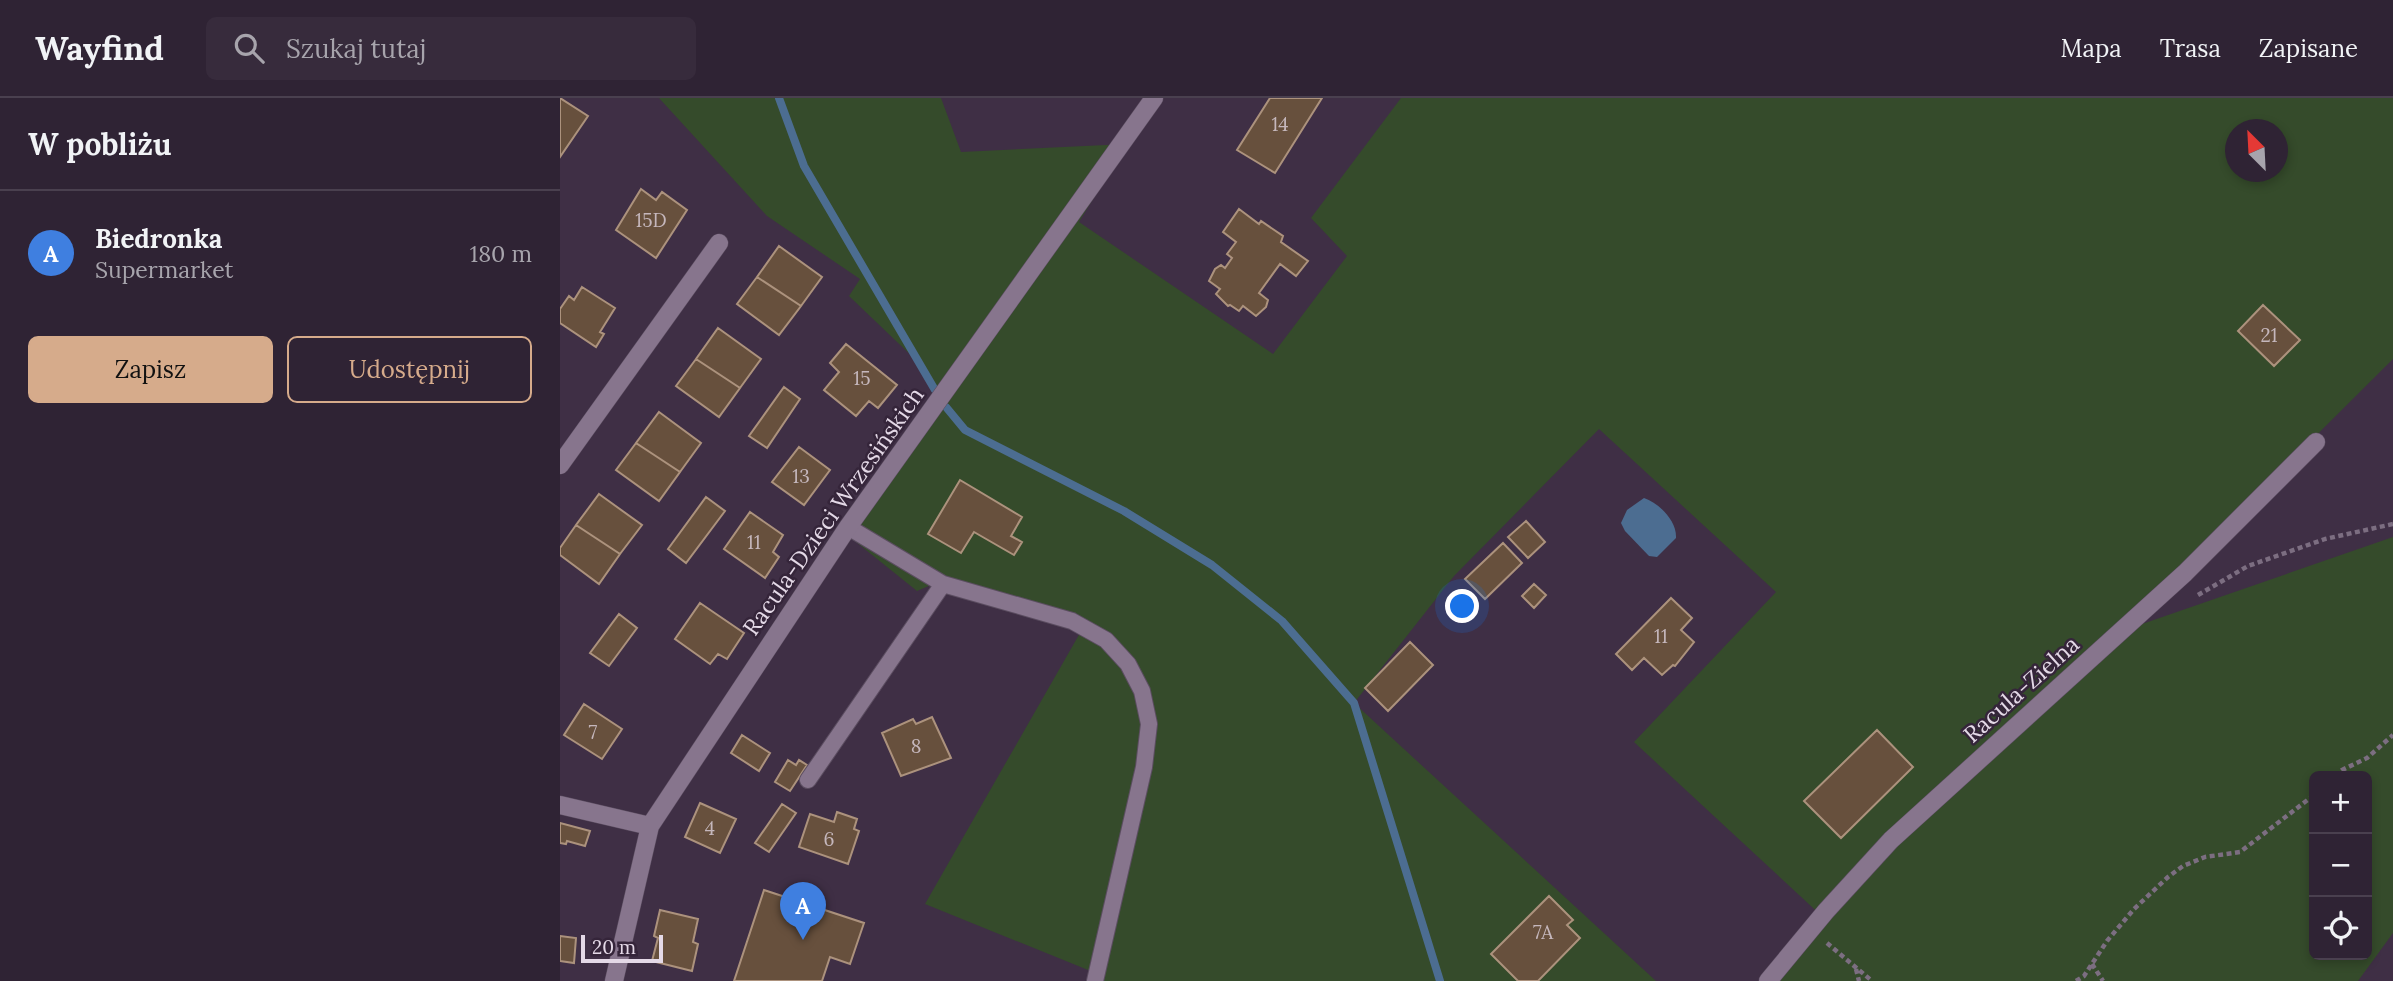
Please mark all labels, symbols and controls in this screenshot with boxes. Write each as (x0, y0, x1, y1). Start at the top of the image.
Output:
search box (206, 17, 696, 80)
text: Wayfind (35, 27, 164, 69)
icon: search (230, 29, 268, 67)
text: Szukaj tutaj (286, 32, 426, 65)
text: Mapa (2061, 33, 2122, 64)
text: Trasa (2160, 33, 2221, 64)
text: Zapisane (2259, 33, 2358, 64)
house number: 14 (1271, 112, 1289, 136)
north arrow (2225, 119, 2288, 182)
text: W pobliżu (28, 125, 171, 163)
house number: 15D (635, 208, 667, 232)
text: Biedronka (95, 222, 222, 255)
text: A (43, 239, 59, 268)
text: 180 m (470, 239, 532, 268)
text: Supermarket (95, 255, 233, 284)
house number: 21 (2260, 323, 2278, 347)
button: Zapisz (28, 336, 273, 403)
button: Udostępnij (287, 336, 532, 403)
house number: 15 (853, 366, 871, 390)
street label: Racula-Dzieci Wrzesińskich (736, 381, 930, 641)
house number: 13 (792, 464, 810, 488)
house number: 11 (747, 530, 761, 554)
your location (1445, 589, 1479, 623)
house number: 11 (1654, 624, 1668, 648)
street label: Racula-Zielna (1957, 629, 2085, 749)
house number: 7 (589, 720, 598, 744)
house number: 8 (911, 734, 921, 758)
map controls (2309, 771, 2372, 960)
button: + (2309, 771, 2372, 834)
house number: 4 (705, 816, 715, 840)
house number: 6 (824, 827, 835, 851)
button: − (2309, 834, 2372, 897)
pin: A (780, 882, 826, 940)
button: locate (2309, 897, 2372, 960)
house number: 7A (1533, 920, 1554, 944)
scale bar (581, 932, 663, 964)
text: 20 m (592, 935, 636, 959)

